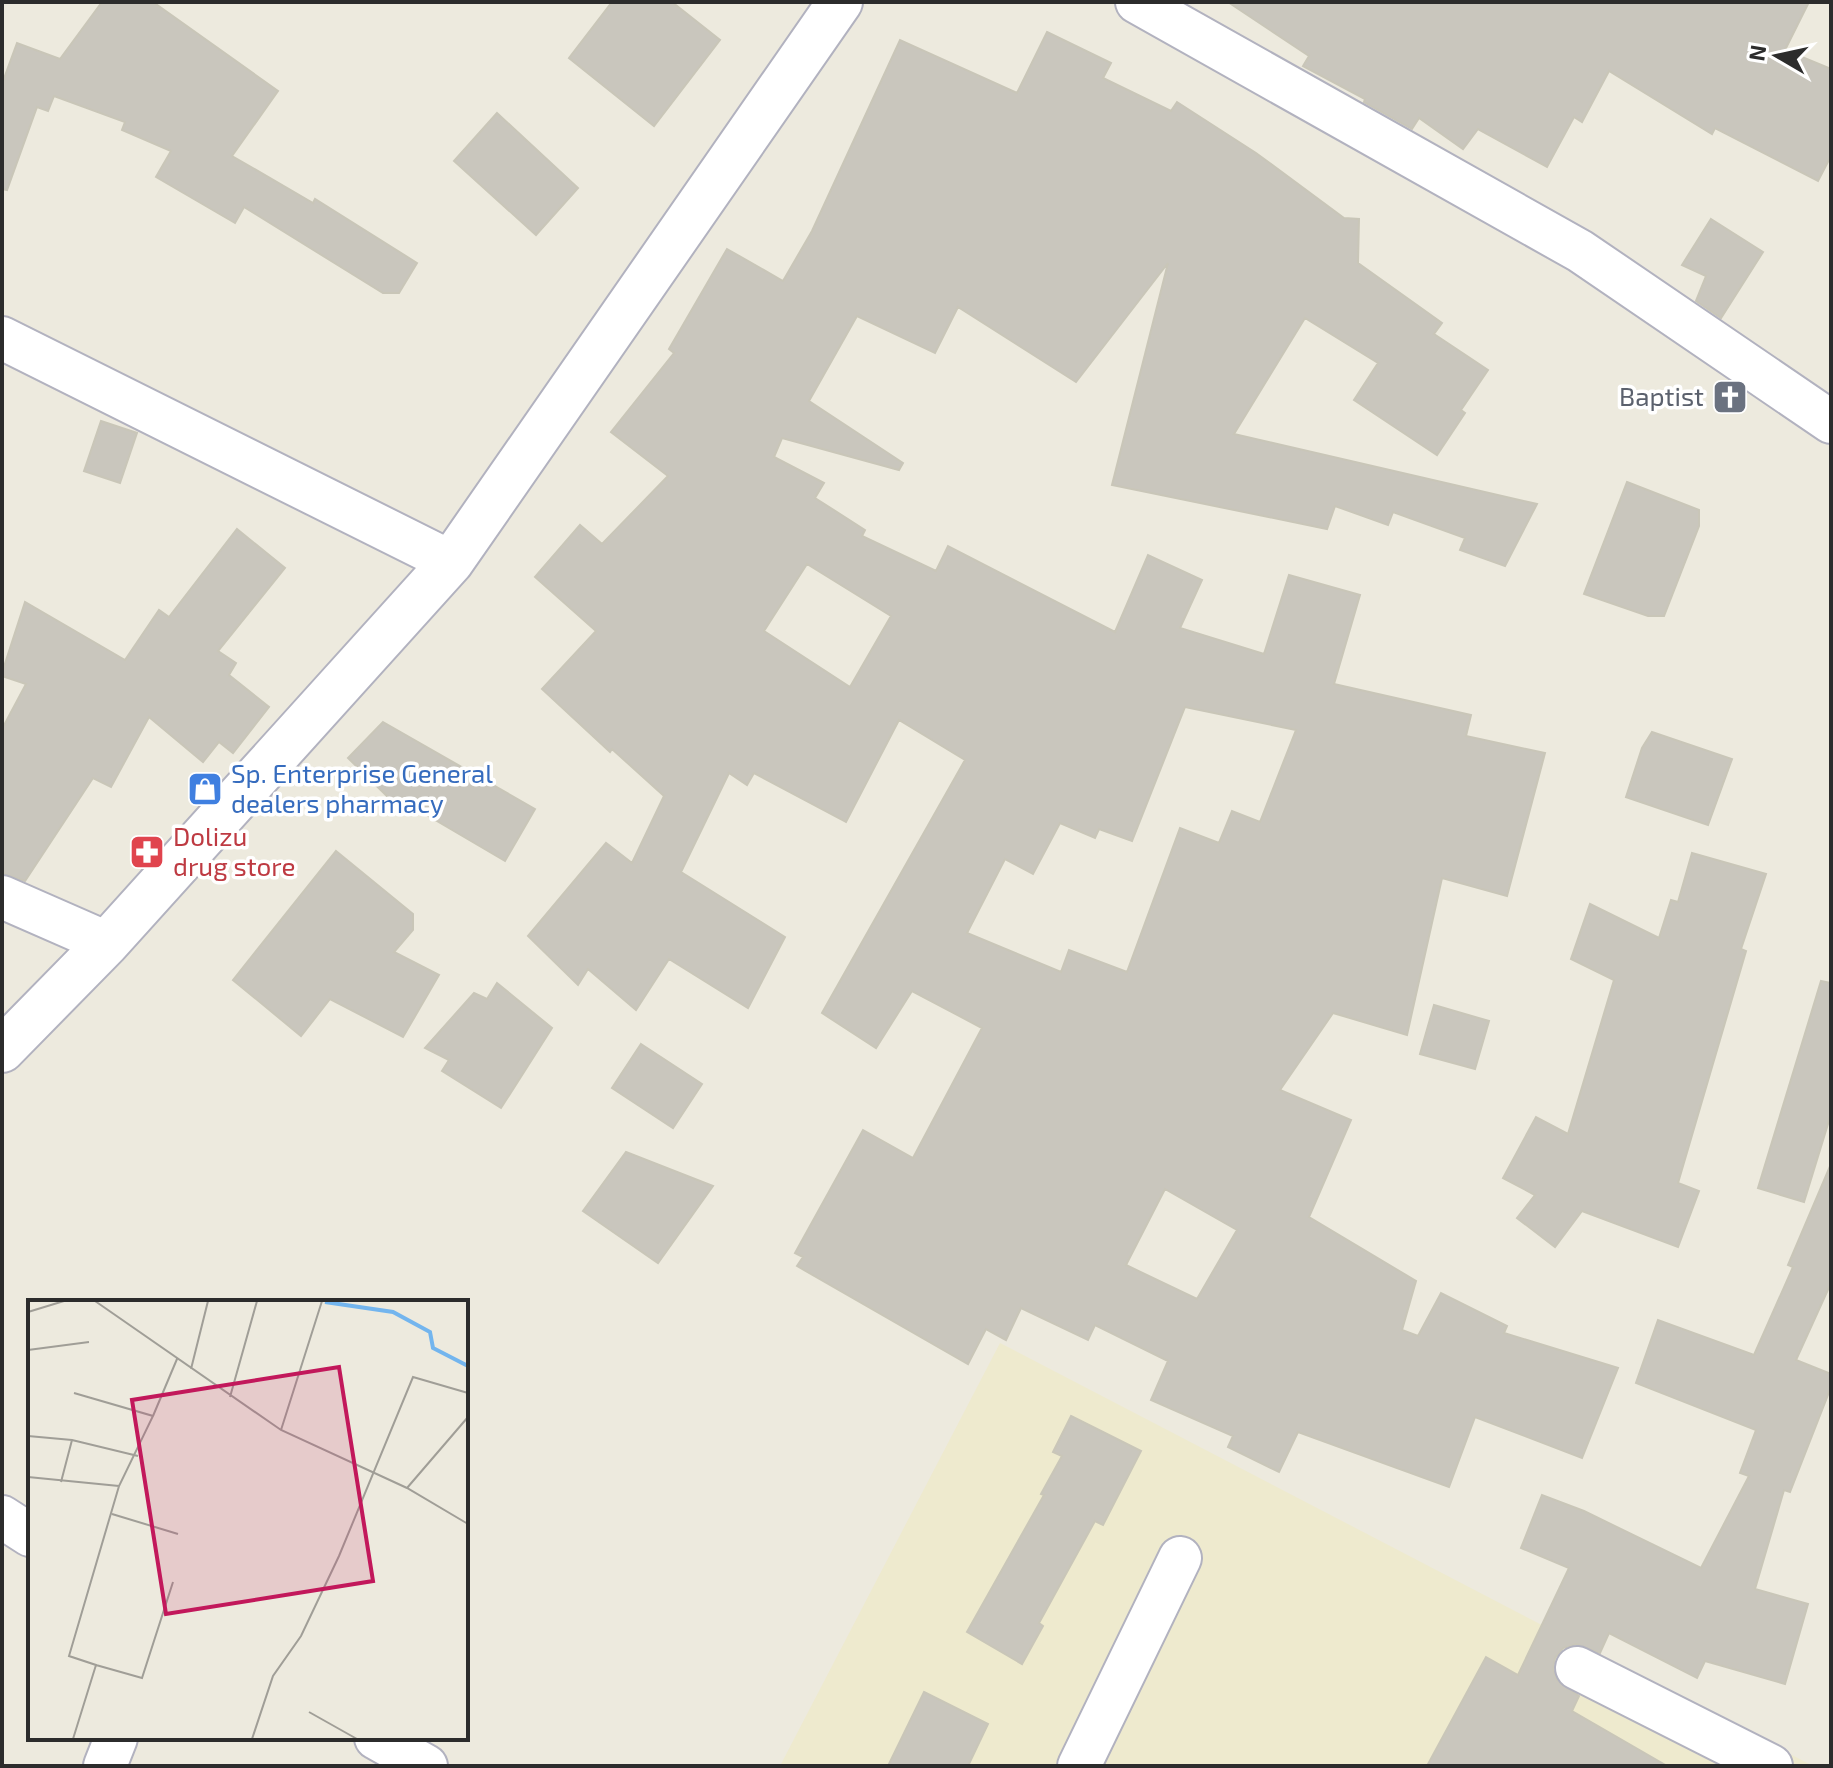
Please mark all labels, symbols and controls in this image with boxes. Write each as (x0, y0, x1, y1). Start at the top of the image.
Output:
north arrow (1737, 16, 1817, 96)
text: N (1742, 43, 1770, 63)
church icon: Baptist (1711, 378, 1749, 416)
place label: Baptist (1619, 380, 1704, 411)
place label: Sp. Enterprise General dealers pharmacy (231, 757, 493, 818)
shop icon: Sp. Enterprise General dealers pharmacy (186, 770, 224, 808)
place label: Dolizu drug store (173, 820, 295, 881)
pharmacy icon: Dolizu drug store (128, 833, 166, 871)
inset map (28, 1300, 468, 1740)

